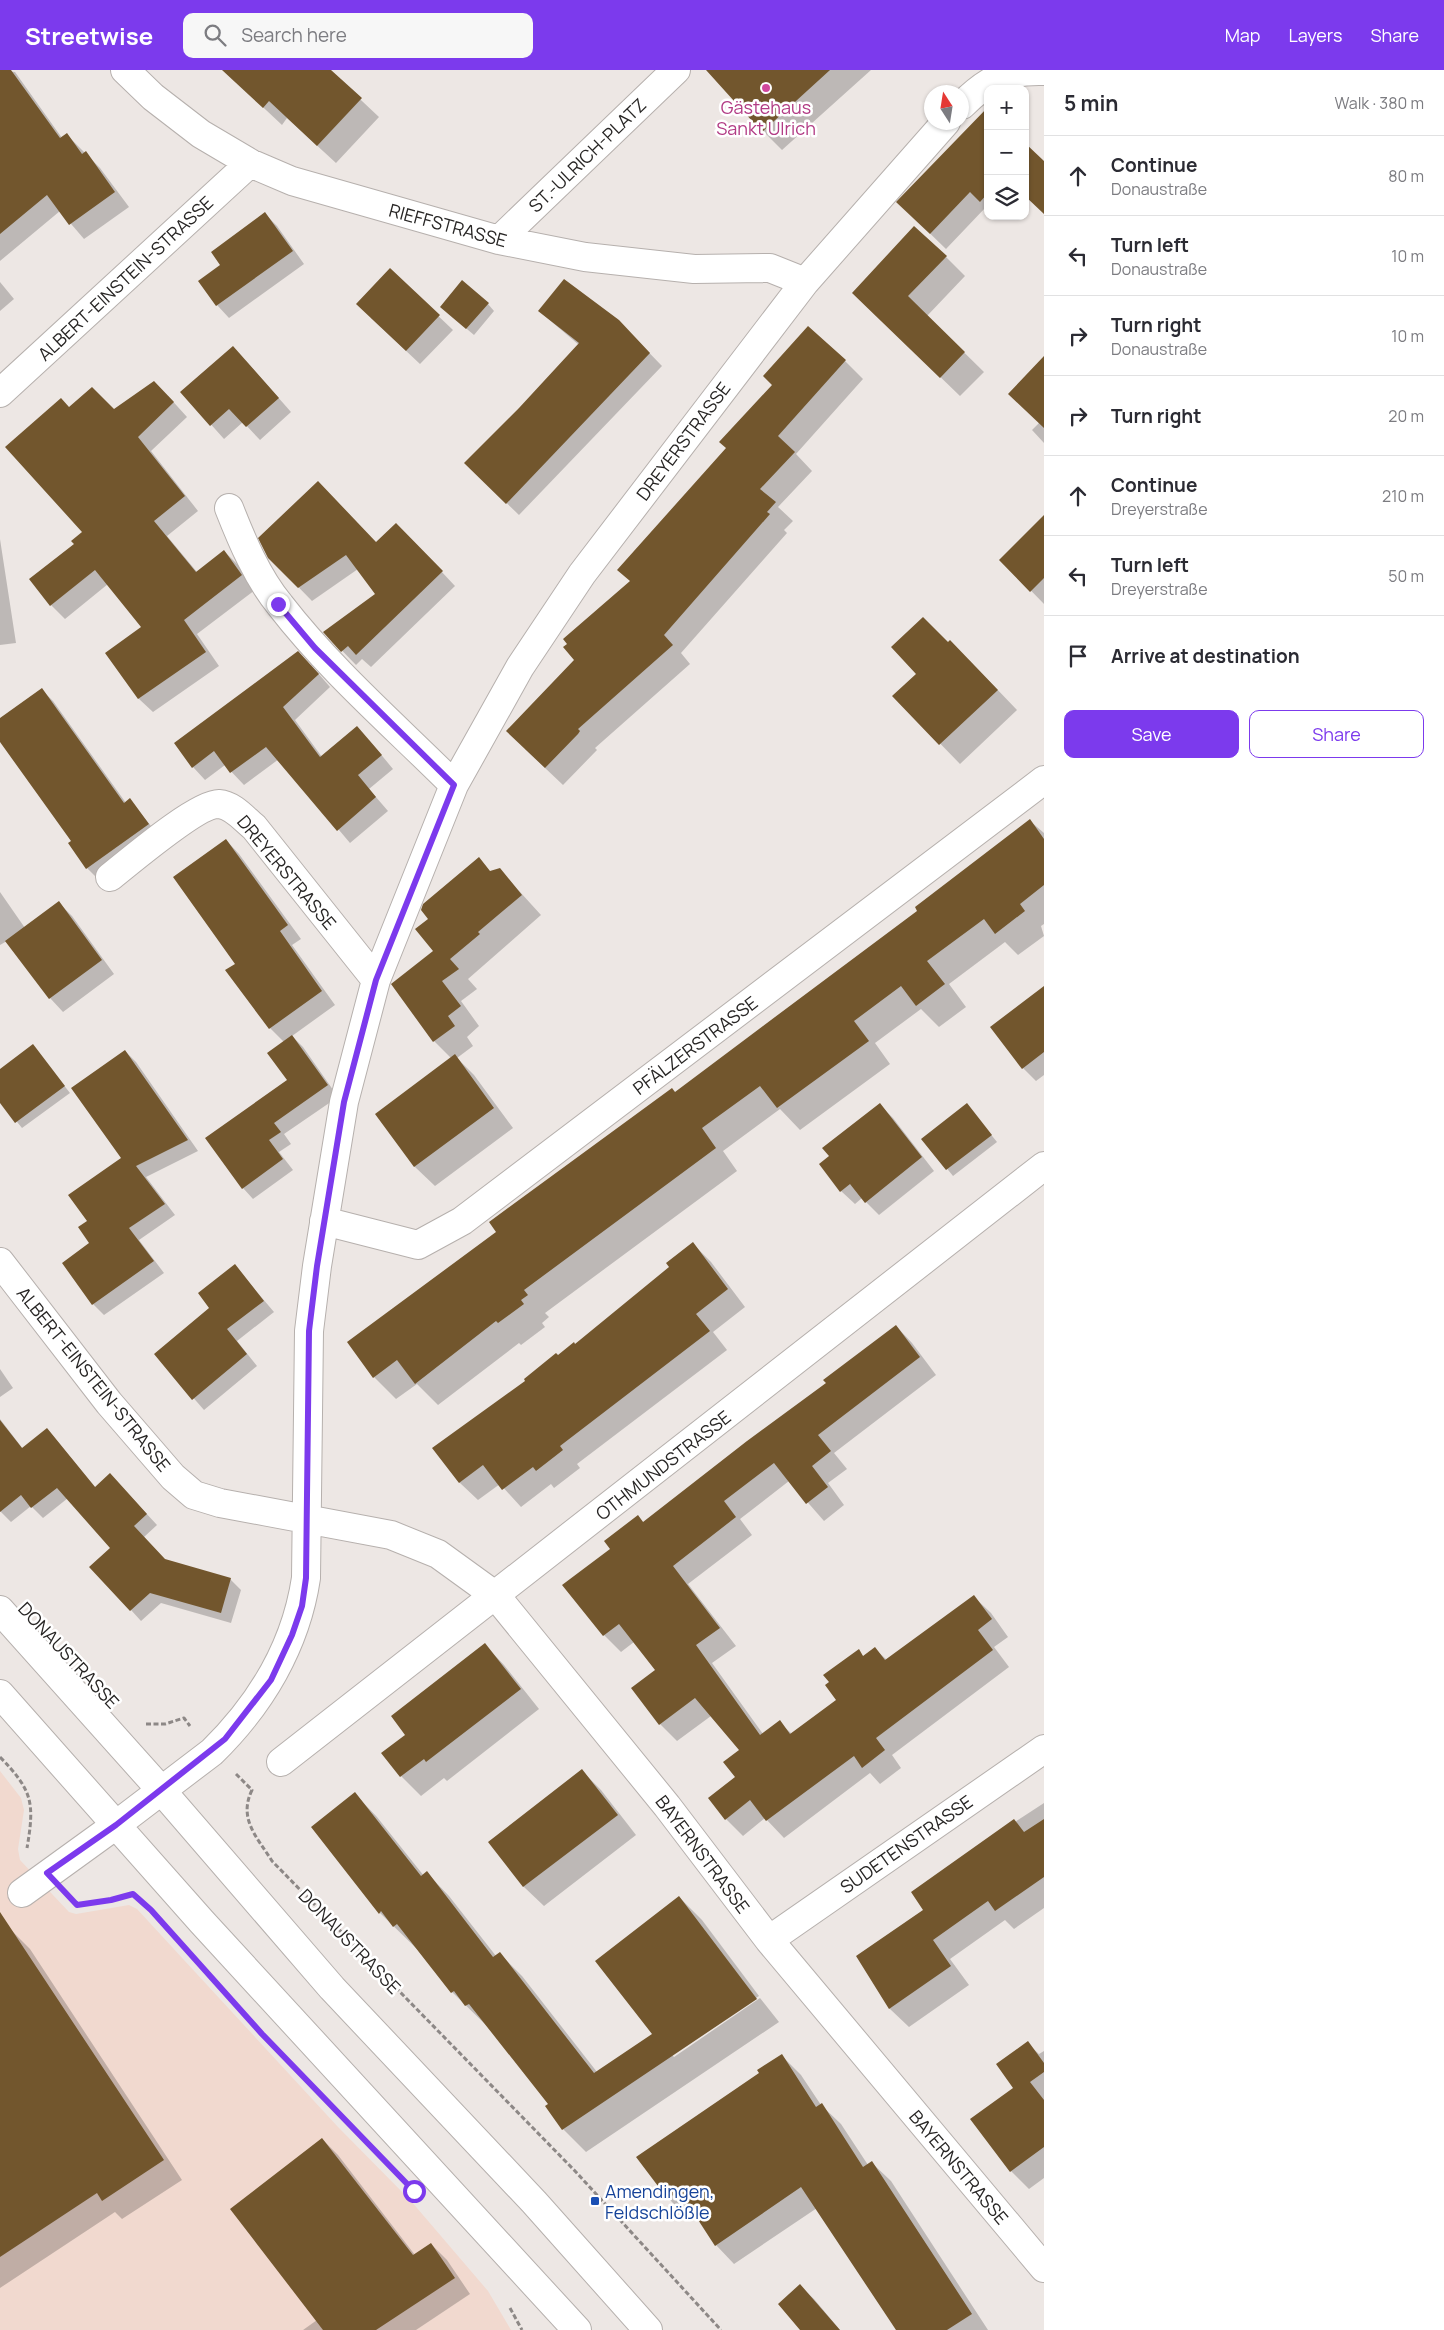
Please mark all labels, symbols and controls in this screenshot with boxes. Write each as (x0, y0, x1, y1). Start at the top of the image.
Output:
search box (183, 13, 533, 58)
text: Streetwise (25, 19, 153, 52)
icon: search (201, 21, 229, 49)
text: Search here (241, 22, 347, 48)
text: Map (1225, 23, 1260, 47)
text: Layers (1288, 23, 1342, 47)
text: Share (1370, 23, 1419, 47)
marker: Gästehaus Sankt Ulrich (760, 82, 772, 94)
north arrow (924, 85, 969, 130)
map controls (984, 85, 1029, 220)
button: + (984, 85, 1029, 130)
text: 5 min (1064, 89, 1118, 117)
text: Walk · 380 m (1335, 92, 1424, 114)
street label: ST.-ULRICH-PLATZ (523, 93, 651, 217)
place label: Gästehaus Sankt Ulrich (716, 95, 816, 140)
button: − (984, 130, 1029, 175)
text: Continue (1111, 152, 1197, 178)
icon: ahead (1064, 162, 1092, 190)
text: 80 m (1388, 165, 1424, 187)
button: layers (984, 175, 1029, 220)
text: Donaustraße (1111, 178, 1207, 200)
street label: ALBERT-EINSTEIN-STRASSE (32, 190, 218, 366)
street label: RIEFFSTRASSE (387, 198, 509, 252)
text: Turn left (1111, 232, 1189, 258)
icon: left (1064, 242, 1092, 270)
text: 10 m (1391, 245, 1424, 267)
text: Donaustraße (1111, 258, 1207, 280)
text: Turn right (1111, 312, 1201, 338)
icon: right (1064, 322, 1092, 350)
text: 10 m (1391, 325, 1424, 347)
text: Donaustraße (1111, 338, 1207, 360)
street label: DREYERSTRASSE (631, 377, 735, 505)
icon: right (1064, 402, 1092, 430)
text: Turn right (1111, 403, 1201, 429)
text: 20 m (1388, 405, 1424, 427)
text: Continue (1111, 472, 1197, 498)
icon: ahead (1064, 482, 1092, 510)
text: 210 m (1382, 485, 1424, 507)
text: Dreyerstraße (1111, 498, 1208, 520)
text: Turn left (1111, 552, 1189, 578)
icon: left (1064, 562, 1092, 590)
text: 50 m (1388, 565, 1424, 587)
text: Dreyerstraße (1111, 578, 1208, 600)
route end (267, 593, 290, 616)
icon: arrive (1064, 642, 1092, 670)
text: Arrive at destination (1111, 643, 1300, 669)
button: Save (1064, 710, 1239, 758)
button: Share (1249, 710, 1424, 758)
street label: DREYERSTRASSE (232, 810, 342, 934)
street label: PFÄLZERSTRASSE (628, 990, 762, 1100)
street label: ALBERT-EINSTEIN-STRASSE (12, 1282, 176, 1476)
street label: OTHMUNDSTRASSE (591, 1405, 735, 1525)
street label: DONAUSTRASSE (13, 1597, 125, 1713)
street label: SUDETENSTRASSE (835, 1789, 977, 1899)
street label: BAYERNSTRASSE (651, 1790, 755, 1918)
street label: DONAUSTRASSE (294, 1883, 406, 1999)
street label: BAYERNSTRASSE (904, 2105, 1014, 2229)
place label: Amendingen, Feldschlößle (605, 2179, 714, 2224)
route start (403, 2180, 426, 2203)
marker: Amendingen, Feldschlößle (589, 2195, 601, 2207)

